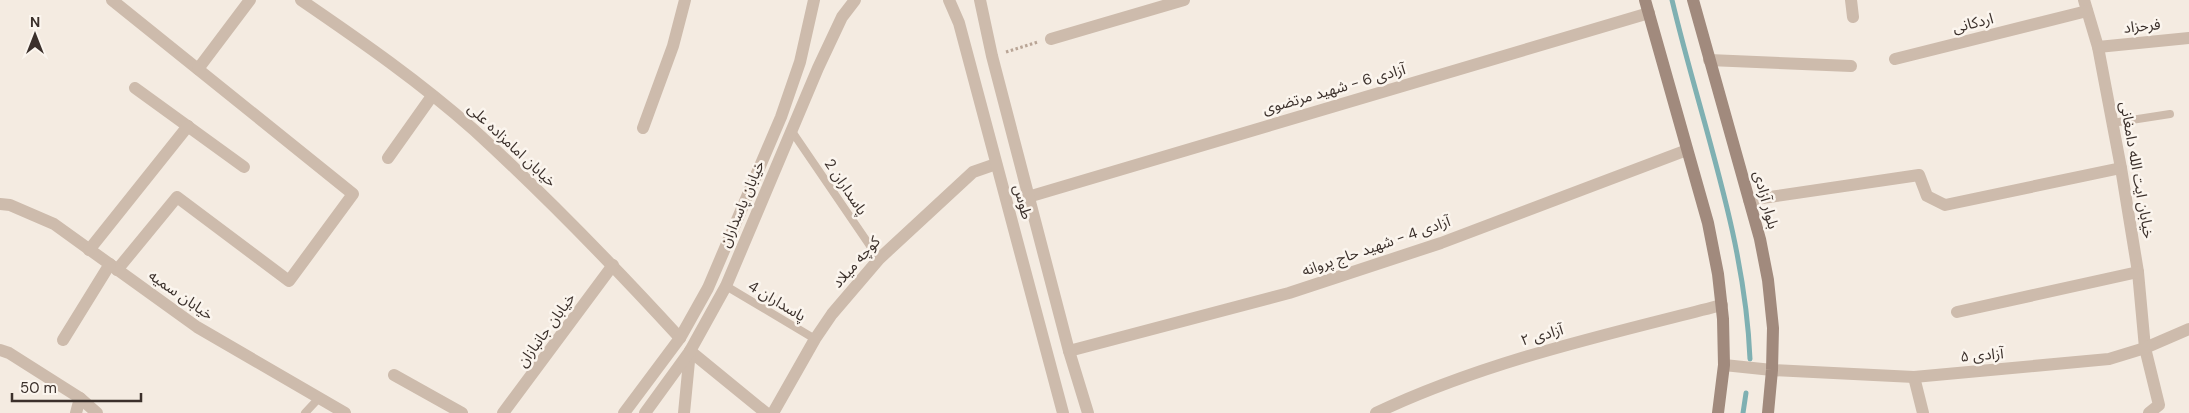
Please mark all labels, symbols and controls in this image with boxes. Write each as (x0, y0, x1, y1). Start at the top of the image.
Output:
street label: اردکانی (1950, 8, 1996, 38)
north arrow (10, 10, 60, 60)
text: N (30, 13, 40, 31)
street label: فرحزاد (2122, 14, 2162, 38)
street label: آزادی 6 - شهید مرتضوی (1260, 59, 1408, 119)
street label: خیابان امامزاده علی (463, 99, 561, 191)
street label: خیابان ایت الله دامغانی (2115, 100, 2159, 240)
street label: پاسداران 2 (820, 155, 872, 219)
street label: خیابان پاسداران (715, 157, 769, 251)
street label: بلوار آزادی (1749, 169, 1783, 231)
street label: طوس (1009, 182, 1037, 222)
street label: آزادی 4 - شهید حاج پروانه (1299, 211, 1454, 283)
street label: کوچه میلاد (827, 231, 885, 292)
street label: خیابان سمیه (145, 265, 217, 325)
street label: پاسداران 4 (744, 276, 810, 326)
street label: خیابان جانبازان (512, 289, 580, 371)
street label: آزادی ۲ (1518, 319, 1566, 351)
street label: آزادی ۵ (1960, 343, 2005, 367)
scale bar (12, 370, 141, 402)
text: 50 m (20, 378, 57, 398)

